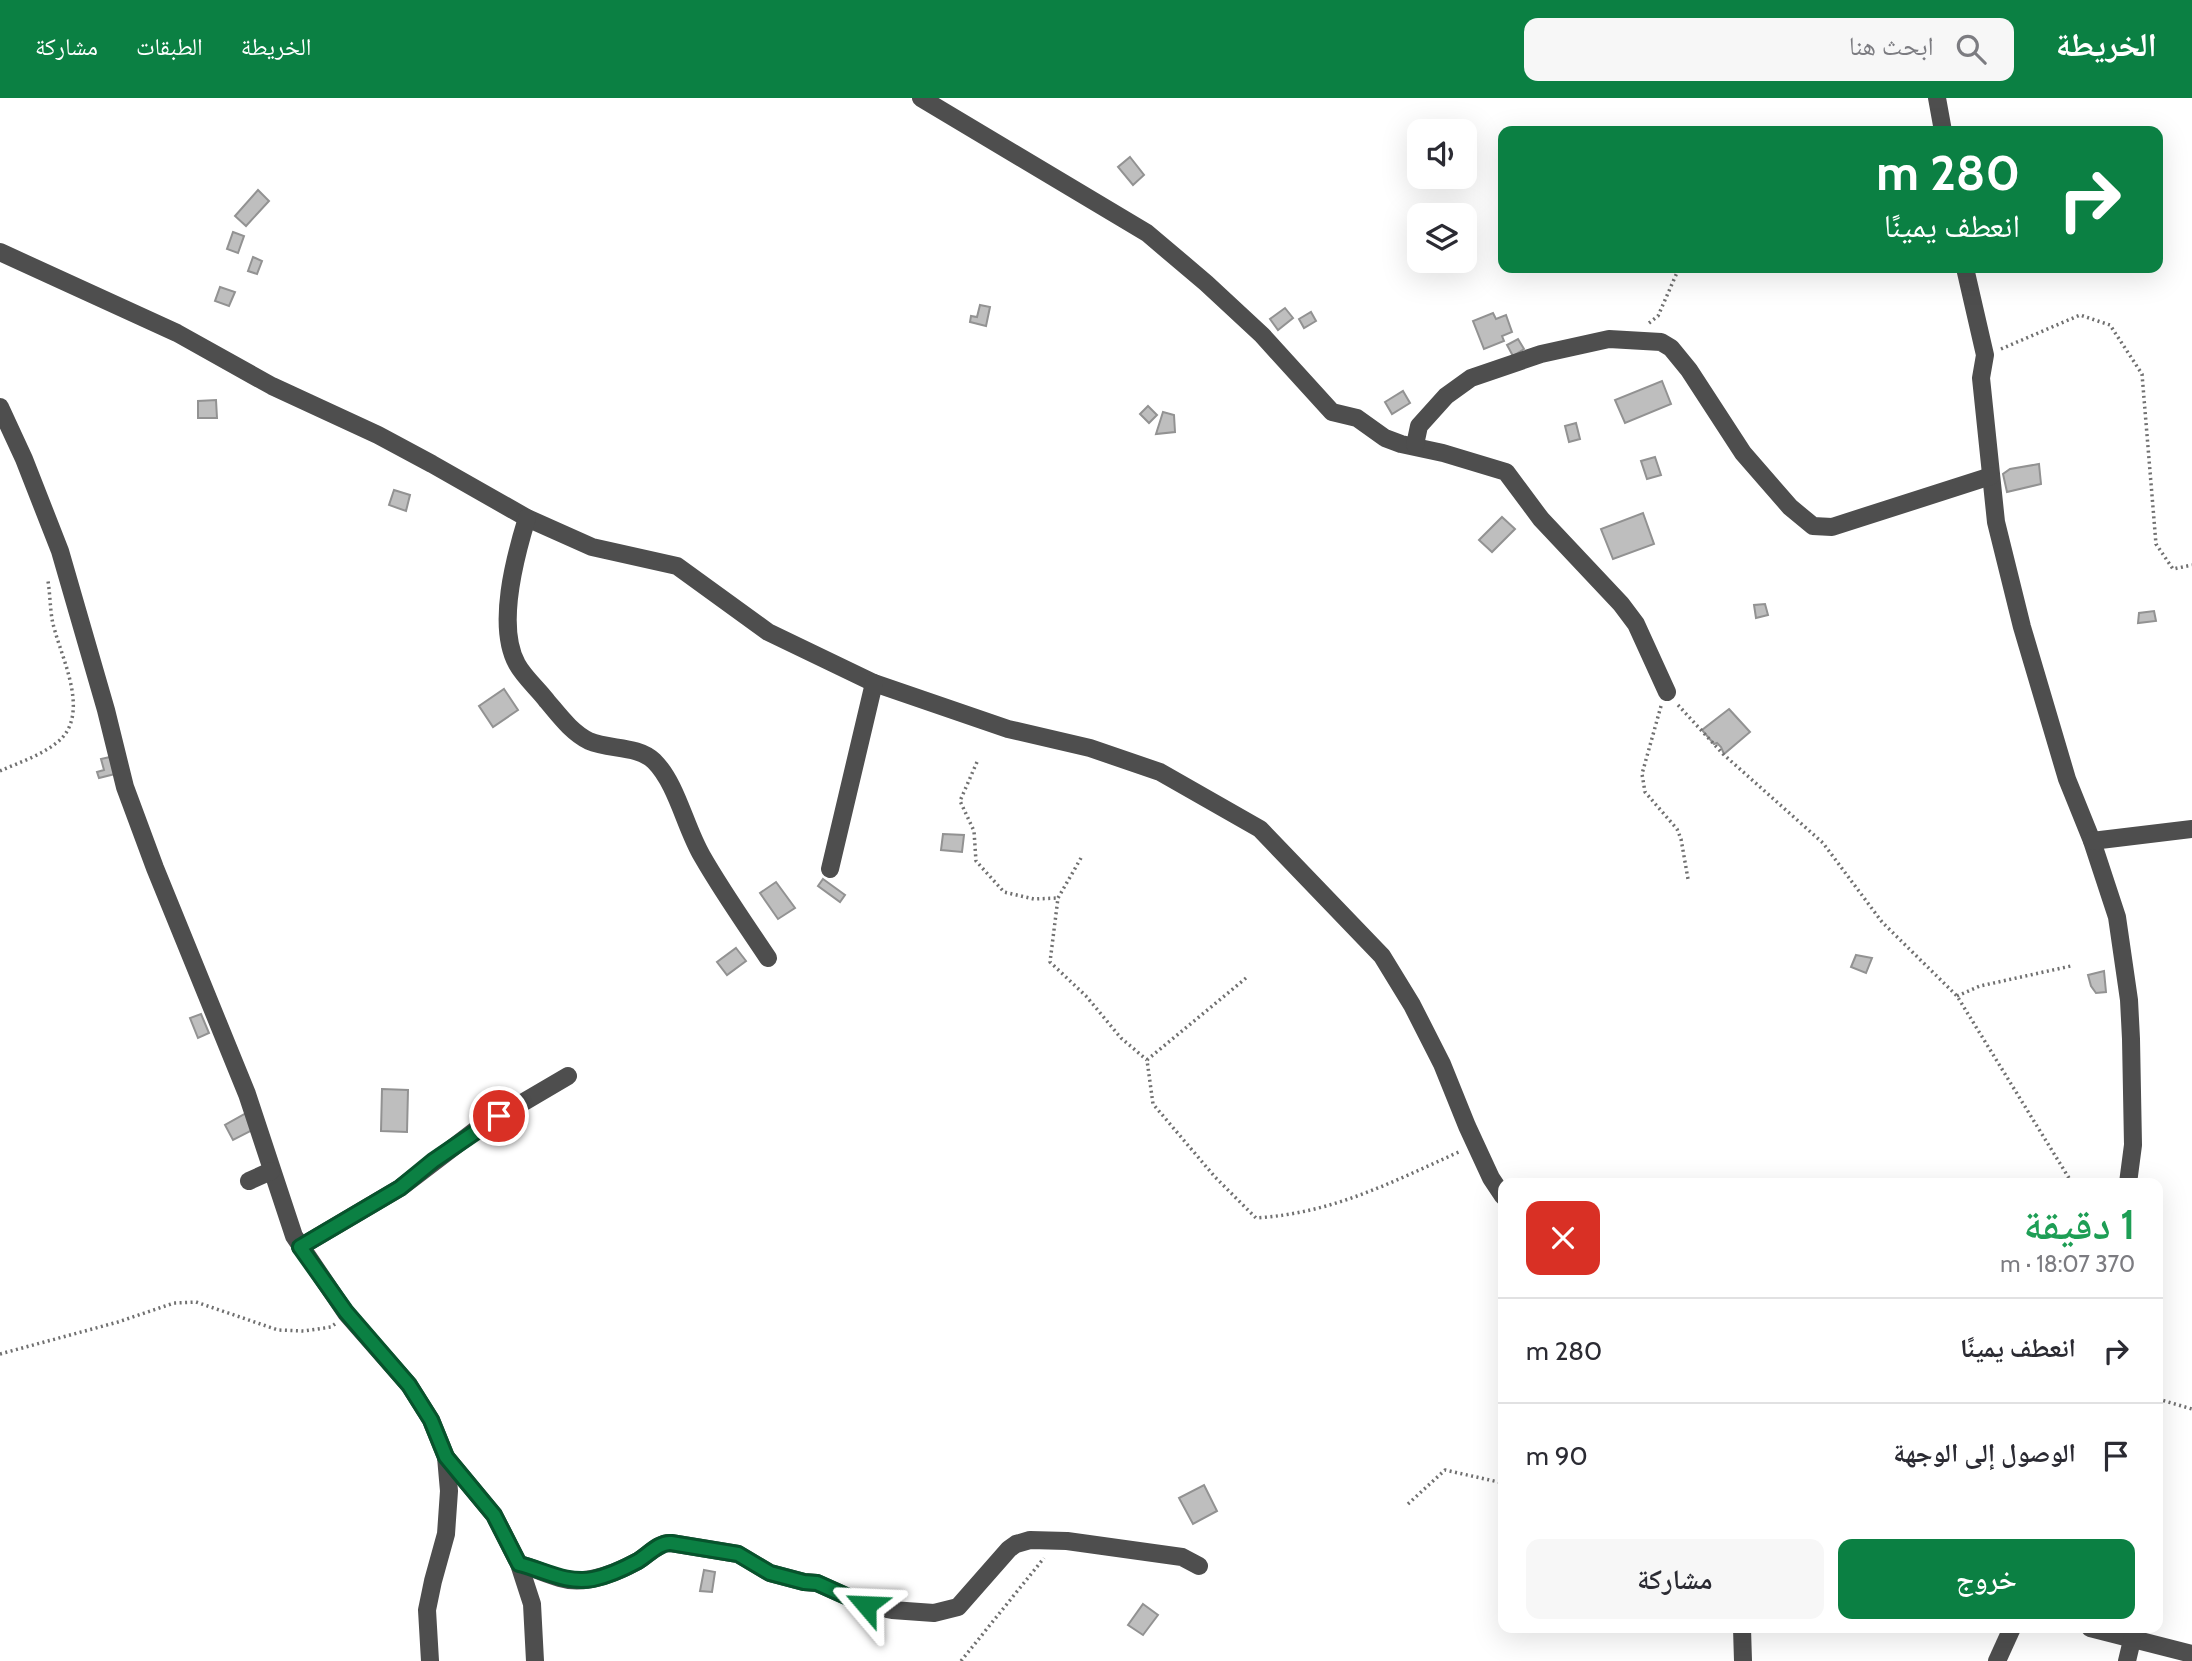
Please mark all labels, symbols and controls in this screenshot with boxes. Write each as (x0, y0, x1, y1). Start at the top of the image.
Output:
search box (1524, 18, 2014, 81)
text: الخريطة (2056, 24, 2157, 64)
text: ابحث هنا (1849, 30, 1934, 62)
icon: search (1952, 30, 1990, 68)
text: مشاركة (35, 32, 98, 61)
text: الطبقات (136, 32, 203, 61)
text: الخريطة (241, 32, 311, 61)
map controls (1407, 119, 1477, 273)
button: sound (1407, 119, 1477, 189)
text: 280 m (1876, 143, 2020, 202)
icon: right (2044, 154, 2135, 245)
button: layers (1407, 203, 1477, 273)
text: انعطف يمينًا (1884, 206, 2020, 245)
pin (469, 1086, 529, 1146)
icon: arrive (480, 1097, 518, 1135)
text: 1 دقيقة (2023, 1198, 2135, 1250)
button: close (1526, 1201, 1600, 1275)
text: 370 m · 18:07 (2000, 1250, 2135, 1278)
text: انعطف يمينًا (1960, 1332, 2076, 1364)
icon: right (2097, 1332, 2135, 1370)
text: 280 m (1526, 1335, 1602, 1367)
text: الوصول إلى الوجهة (1893, 1437, 2076, 1469)
icon: arrive (2097, 1437, 2135, 1475)
text: 90 m (1526, 1440, 1588, 1472)
button: مشاركة (1526, 1539, 1824, 1619)
button: خروج (1838, 1539, 2135, 1619)
position arrow (829, 1568, 903, 1642)

